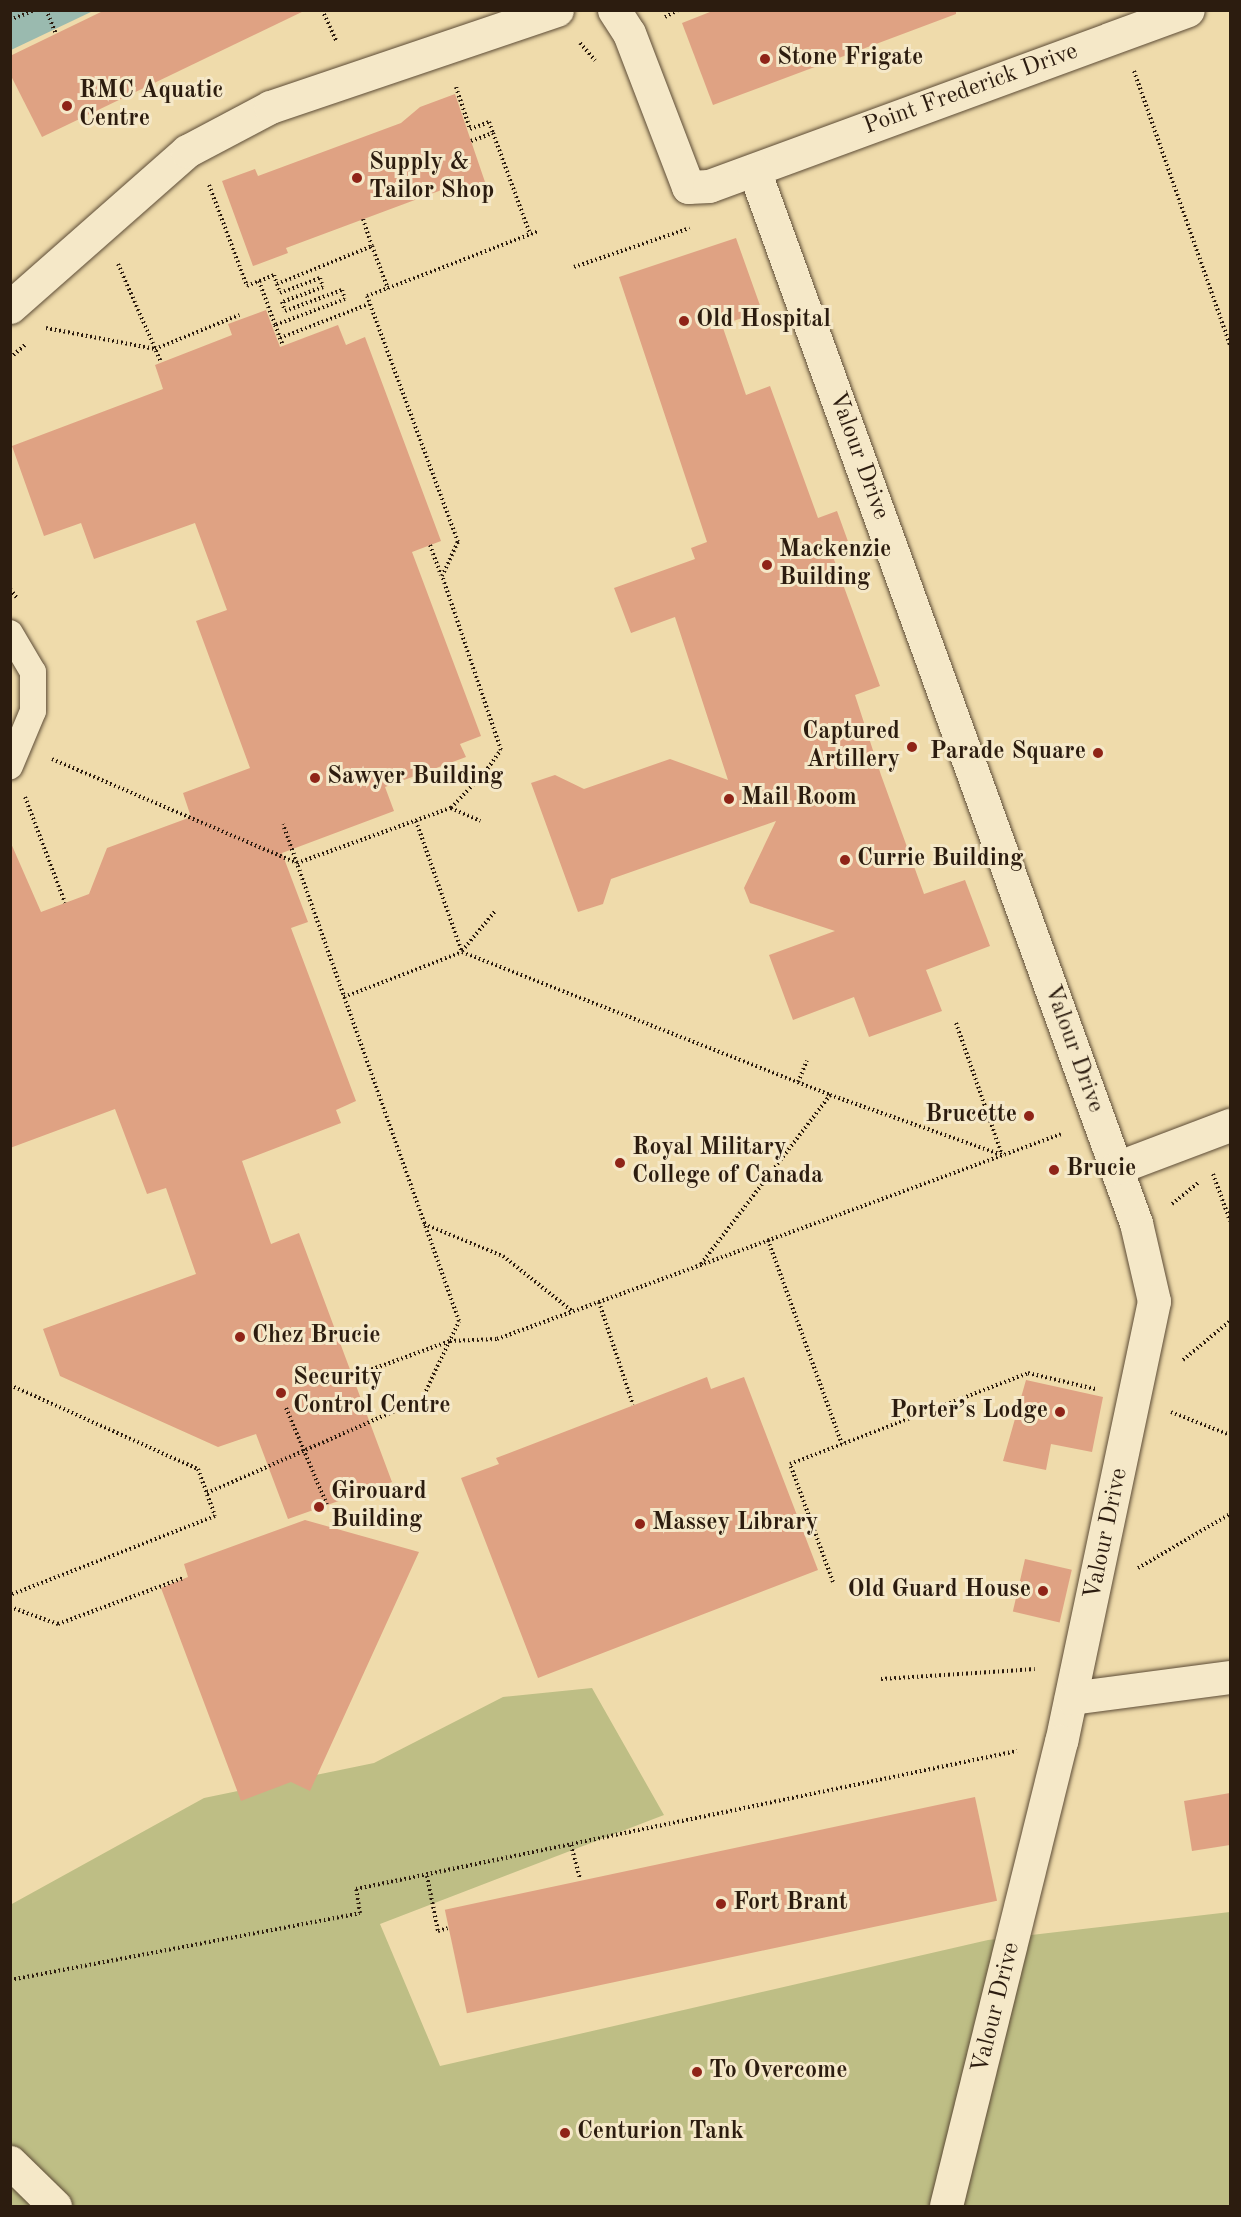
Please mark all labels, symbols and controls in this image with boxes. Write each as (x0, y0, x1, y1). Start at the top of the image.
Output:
street label: Point Frederick Drive (860, 38, 1082, 142)
place label: Stone Frigate (777, 45, 923, 73)
marker: Stone Frigate (758, 52, 772, 66)
place label: RMC Aquatic Centre (79, 78, 224, 134)
marker: RMC Aquatic Centre (60, 99, 74, 113)
place label: Supply & Tailor Shop (369, 150, 494, 206)
marker: Supply & Tailor Shop (350, 171, 364, 185)
place label: Old Hospital (696, 307, 831, 335)
marker: Old Hospital (677, 314, 691, 328)
street label: Valour Drive (822, 388, 894, 524)
place label: Mackenzie Building (779, 537, 891, 593)
marker: Mackenzie Building (760, 558, 774, 572)
place label: Captured Artillery (802, 719, 900, 775)
place label: Parade Square (930, 739, 1086, 767)
marker: Captured Artillery (905, 740, 919, 754)
marker: Parade Square (1091, 746, 1105, 760)
place label: Sawyer Building (327, 764, 503, 792)
marker: Sawyer Building (308, 771, 322, 785)
place label: Mail Room (741, 785, 857, 813)
marker: Mail Room (722, 792, 736, 806)
place label: Currie Building (857, 846, 1023, 874)
marker: Currie Building (838, 853, 852, 867)
street label: Valour Drive (1037, 981, 1109, 1117)
place label: Brucette (925, 1102, 1017, 1130)
marker: Brucette (1022, 1109, 1036, 1123)
place label: Royal Military College of Canada (632, 1135, 823, 1191)
marker: Royal Military College of Canada (613, 1156, 627, 1170)
place label: Brucie (1066, 1156, 1136, 1184)
marker: Brucie (1047, 1163, 1061, 1177)
place label: Chez Brucie (252, 1323, 381, 1351)
marker: Chez Brucie (233, 1330, 247, 1344)
place label: Security Control Centre (293, 1365, 451, 1421)
marker: Security Control Centre (274, 1386, 288, 1400)
place label: Porter’s Lodge (890, 1398, 1048, 1426)
marker: Porter’s Lodge (1053, 1405, 1067, 1419)
street label: Valour Drive (1079, 1466, 1135, 1602)
place label: Girouard Building (331, 1479, 427, 1535)
marker: Girouard Building (312, 1500, 326, 1514)
place label: Massey Library (652, 1510, 818, 1538)
marker: Massey Library (633, 1517, 647, 1531)
place label: Old Guard House (847, 1577, 1031, 1605)
marker: Old Guard House (1036, 1584, 1050, 1598)
place label: Fort Brant (733, 1890, 848, 1918)
marker: Fort Brant (714, 1897, 728, 1911)
street label: Valour Drive (967, 1940, 1027, 2076)
place label: To Overcome (709, 2058, 848, 2086)
marker: To Overcome (690, 2065, 704, 2079)
place label: Centurion Tank (577, 2119, 744, 2147)
marker: Centurion Tank (558, 2126, 572, 2140)

